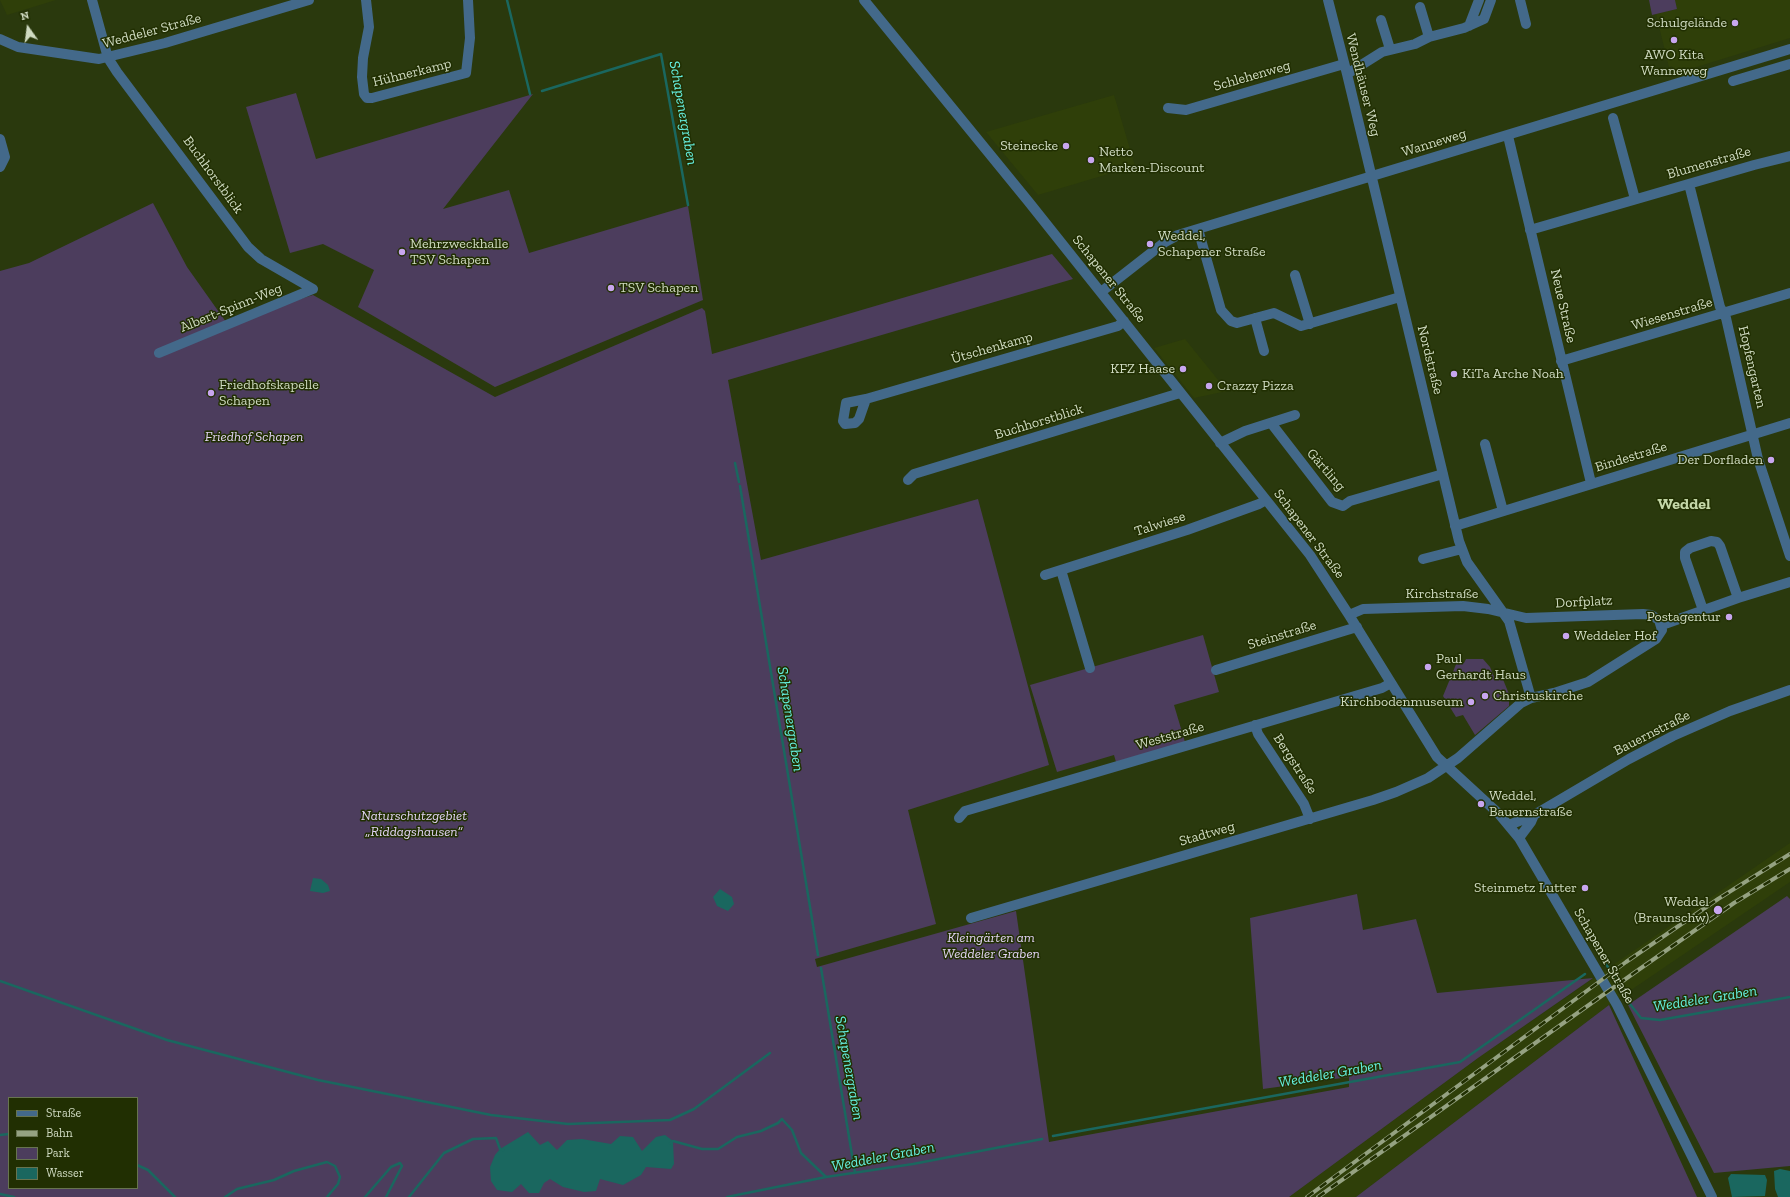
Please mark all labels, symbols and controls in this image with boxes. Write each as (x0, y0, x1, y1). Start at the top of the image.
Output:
north arrow (8, 8, 48, 48)
text: N (19, 9, 31, 23)
street label: Weddeler Straße (101, 10, 203, 52)
place label: Schulgelände (1647, 15, 1727, 31)
marker: Schulgelände (1730, 18, 1740, 28)
street label: Wendhäuser Weg (1342, 32, 1384, 138)
marker: AWO Kita Wanneweg (1669, 35, 1679, 45)
place label: AWO Kita Wanneweg (1641, 47, 1707, 80)
street label: Hühnerkamp (371, 55, 453, 91)
street label: Schlehenweg (1212, 57, 1292, 95)
water label: Schapenergraben (665, 59, 701, 167)
street label: Wanneweg (1400, 125, 1468, 161)
street label: Buchhorstblick (179, 133, 247, 217)
place label: Steinecke (1000, 138, 1058, 154)
marker: Steinecke (1061, 141, 1071, 151)
street label: Blumenstraße (1665, 143, 1753, 183)
place label: Netto Marken-Discount (1099, 144, 1204, 176)
marker: Netto Marken-Discount (1086, 155, 1096, 165)
place label: Weddel, Schapener Straße (1158, 228, 1265, 260)
street label: Schapener Straße (1069, 232, 1149, 326)
place label: Mehrzweckhalle TSV Schapen (410, 236, 508, 268)
marker: Weddel, Schapener Straße (1145, 239, 1155, 249)
marker: Mehrzweckhalle TSV Schapen (397, 247, 407, 257)
street label: Neue Straße (1546, 267, 1580, 345)
street label: Albert-Spinn-Weg (177, 280, 285, 336)
place label: TSV Schapen (619, 280, 698, 296)
marker: TSV Schapen (606, 283, 616, 293)
street label: Wiesenstraße (1629, 294, 1715, 334)
street label: Nordstraße (1413, 324, 1447, 396)
street label: Hopfengarten (1734, 324, 1770, 410)
street label: Ütschenkamp (949, 328, 1035, 368)
place label: KFZ Haase (1110, 361, 1175, 377)
marker: KFZ Haase (1178, 364, 1188, 374)
place label: KiTa Arche Noah (1462, 366, 1564, 382)
marker: KiTa Arche Noah (1449, 369, 1459, 379)
place label: Friedhofskapelle Schapen (219, 377, 319, 410)
place label: Crazzy Pizza (1217, 378, 1294, 394)
marker: Crazzy Pizza (1204, 381, 1214, 391)
marker: Friedhofskapelle Schapen (206, 388, 216, 398)
street label: Buchhorstblick (993, 401, 1085, 443)
park label: Friedhof Schapen (205, 429, 303, 445)
street label: Bindestraße (1593, 438, 1669, 476)
street label: Gärtling (1303, 445, 1349, 495)
place label: Der Dorfladen (1678, 452, 1763, 468)
marker: Der Dorfladen (1766, 455, 1776, 465)
street label: Schapener Straße (1270, 486, 1348, 582)
district label: Weddel (1657, 494, 1711, 514)
street label: Talwiese (1132, 508, 1188, 540)
street label: Kirchstraße (1406, 586, 1478, 602)
street label: Dorfplatz (1555, 592, 1613, 612)
place label: Postagentur (1647, 609, 1721, 625)
marker: Postagentur (1724, 612, 1734, 622)
street label: Steinstraße (1246, 617, 1318, 653)
place label: Weddeler Hof (1574, 628, 1656, 644)
marker: Weddeler Hof (1561, 631, 1571, 641)
place label: Paul Gerhardt Haus (1436, 651, 1526, 684)
marker: Paul Gerhardt Haus (1423, 662, 1433, 672)
water label: Schapenergraben (773, 665, 807, 773)
place label: Christuskirche (1493, 688, 1583, 704)
marker: Christuskirche (1480, 691, 1490, 701)
place label: Kirchbodenmuseum (1340, 694, 1463, 710)
marker: Kirchbodenmuseum (1466, 697, 1476, 707)
street label: Bauernstraße (1611, 707, 1693, 759)
street label: Weststraße (1134, 718, 1206, 754)
street label: Bergstraße (1269, 731, 1321, 797)
place label: Weddel, Bauernstraße (1489, 788, 1572, 820)
marker: Weddel, Bauernstraße (1476, 799, 1486, 809)
park label: Naturschutzgebiet „Riddagshausen“ (361, 808, 467, 840)
street label: Stadtweg (1177, 818, 1237, 850)
place label: Steinmetz Lutter (1474, 880, 1577, 896)
marker: Steinmetz Lutter (1580, 883, 1590, 893)
place label: Weddel (Braunschw) (1634, 894, 1709, 926)
marker: Weddel (Braunschw) (1712, 904, 1724, 916)
street label: Schapener Straße (1570, 905, 1638, 1007)
park label: Kleingärten am Weddeler Graben (942, 930, 1040, 962)
water label: Weddeler Graben (1652, 982, 1758, 1016)
water label: Schapenergraben (831, 1014, 867, 1122)
water label: Weddeler Graben (1277, 1056, 1383, 1092)
legend (8, 1097, 138, 1189)
text: Straße (46, 1106, 81, 1120)
text: Bahn (46, 1126, 73, 1140)
water label: Weddeler Graben (830, 1138, 936, 1176)
text: Park (46, 1146, 70, 1160)
text: Wasser (46, 1166, 84, 1180)

